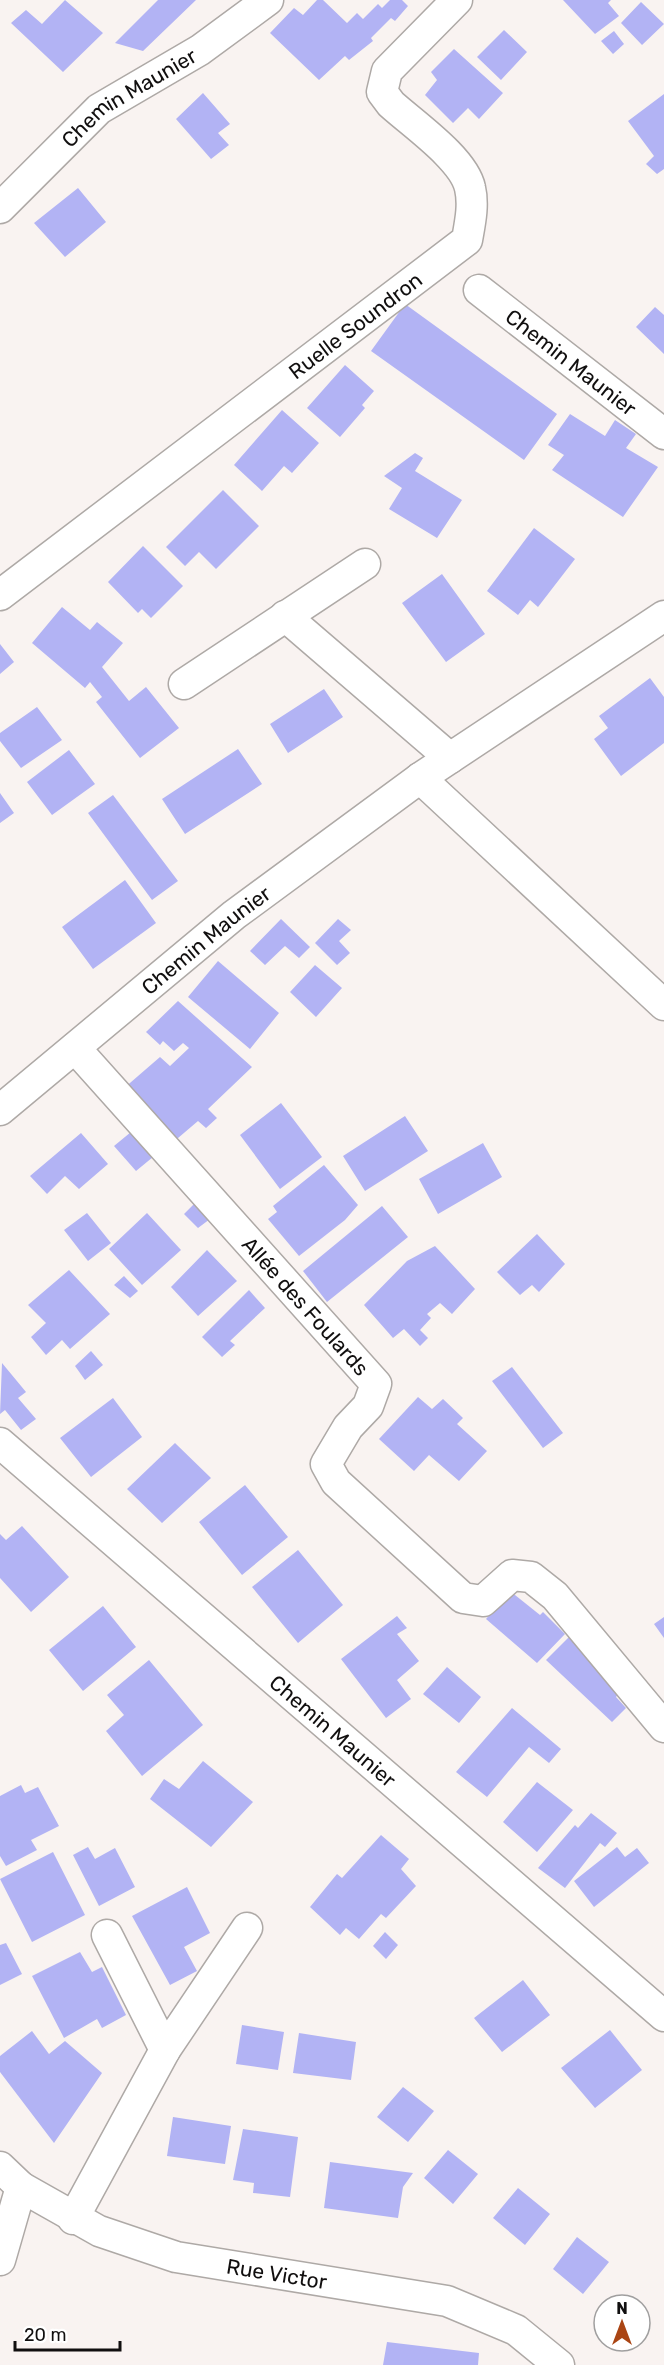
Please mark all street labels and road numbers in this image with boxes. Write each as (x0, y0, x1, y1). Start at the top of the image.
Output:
street label: Chemin Maunier (56, 43, 201, 152)
street label: Ruelle Soundron (283, 266, 427, 384)
street label: Chemin Maunier (501, 303, 642, 420)
street label: Chemin Maunier (136, 880, 275, 999)
street label: Allée des Foulards (237, 1231, 374, 1380)
street label: Chemin Maunier (265, 1669, 401, 1792)
street label: Rue Victor (225, 2253, 329, 2294)

